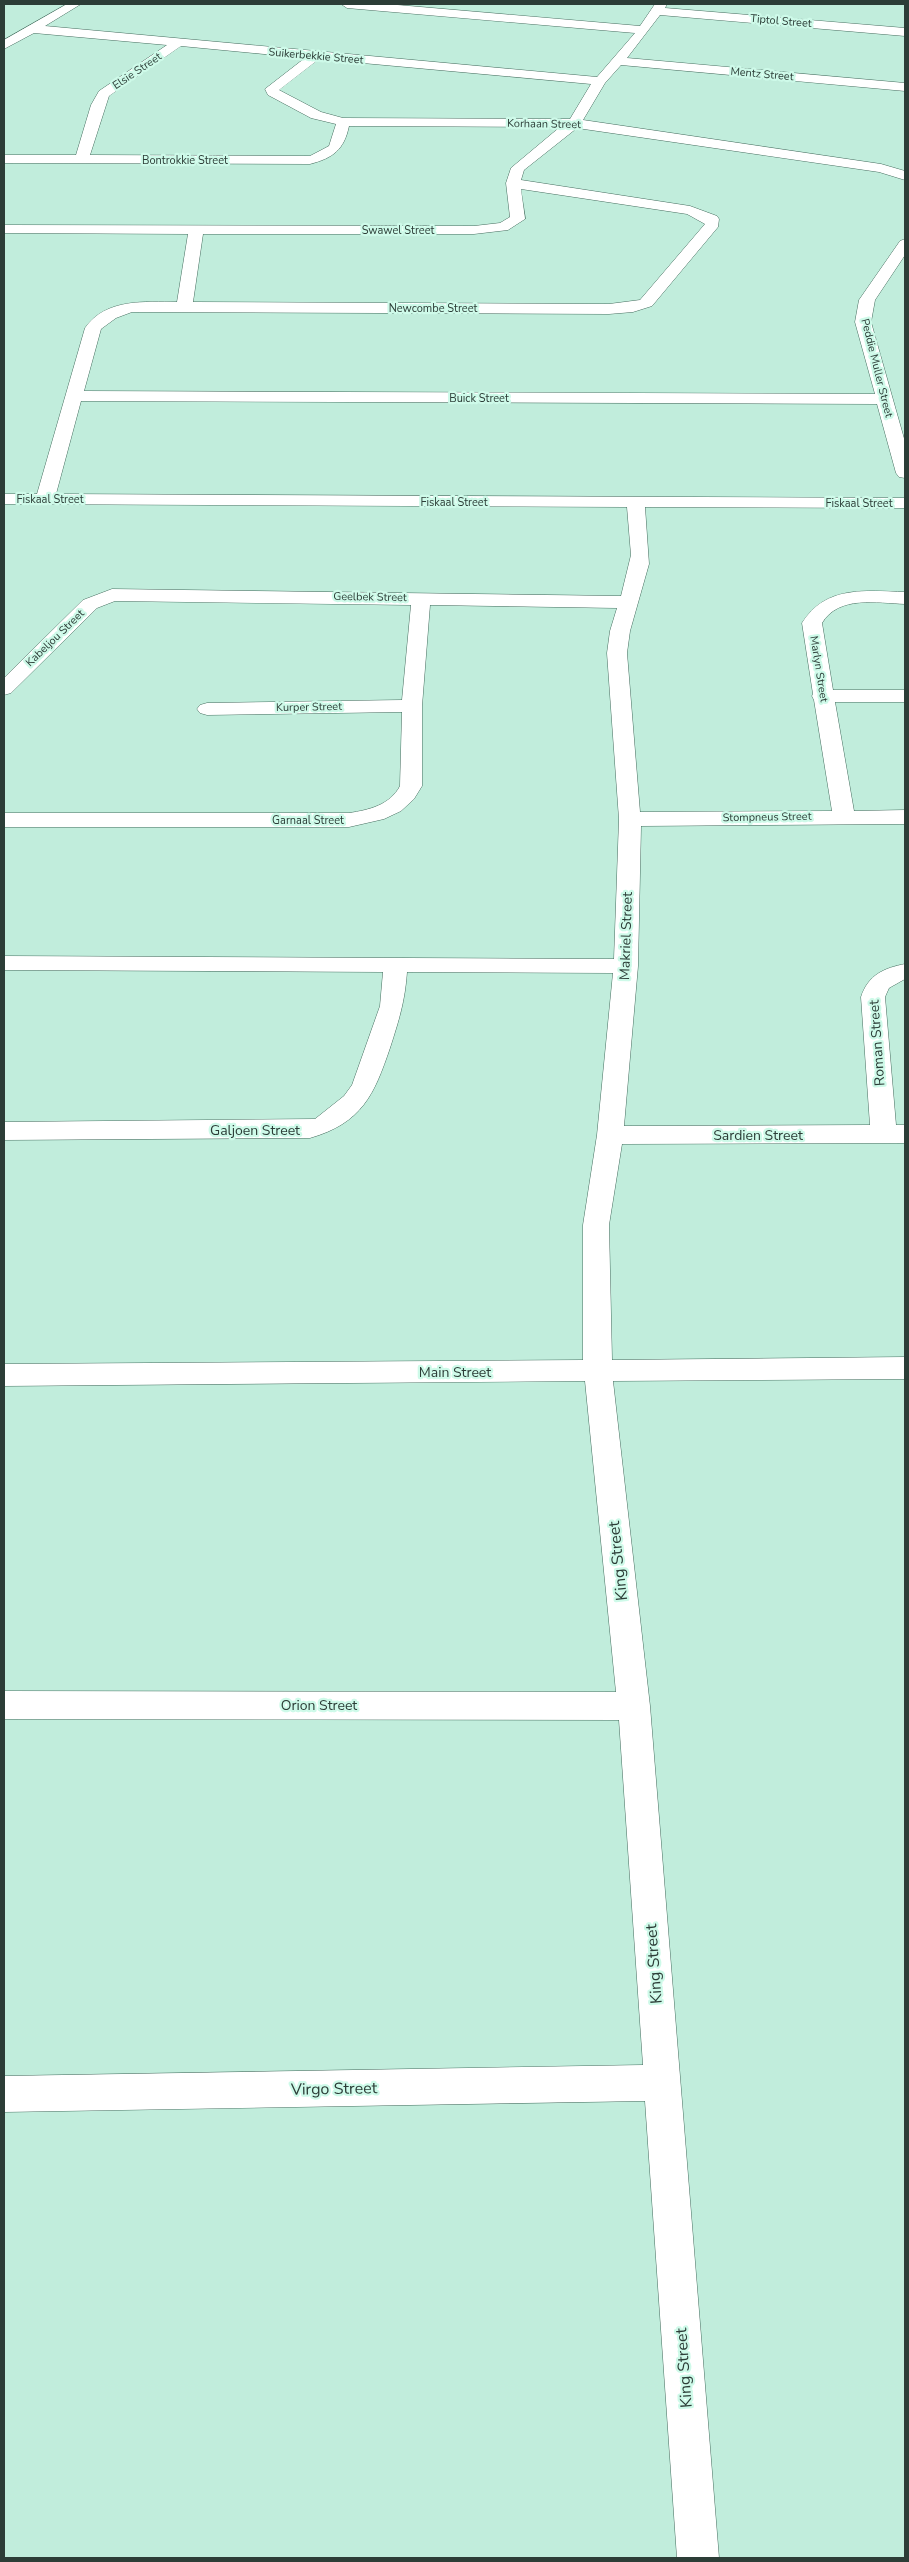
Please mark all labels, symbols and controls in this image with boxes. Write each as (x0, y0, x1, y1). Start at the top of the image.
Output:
street label: Tiptol Street (750, 11, 812, 31)
street label: Suikerbekkie Street (268, 44, 364, 68)
street label: Elsie Street (110, 49, 165, 93)
street label: Mentz Street (730, 64, 794, 84)
street label: Korhaan Street (507, 116, 581, 132)
street label: Bontrokkie Street (142, 153, 228, 168)
street label: Swawel Street (362, 223, 435, 238)
street label: Newcombe Street (389, 301, 478, 316)
street label: Peddie Muller Street (857, 317, 897, 419)
street label: Buick Street (449, 391, 509, 406)
street label: Fiskaal Street (16, 492, 84, 507)
street label: Fiskaal Street (420, 495, 488, 510)
street label: Fiskaal Street (825, 496, 893, 511)
street label: Geelbek Street (333, 589, 407, 605)
street label: Kabeljou Street (22, 606, 88, 670)
street label: Marlyn Street (806, 635, 832, 703)
street label: Kurper Street (276, 699, 342, 715)
street label: Stompneus Street (722, 809, 812, 825)
street label: Garnaal Street (272, 813, 344, 828)
street label: Makriel Street (615, 892, 637, 980)
street label: Roman Street (865, 999, 889, 1087)
street label: Galjoen Street (210, 1121, 300, 1140)
street label: Sardien Street (713, 1126, 803, 1145)
street label: Main Street (419, 1363, 491, 1382)
street label: King Street (603, 1520, 633, 1602)
street label: Orion Street (281, 1696, 357, 1715)
street label: King Street (640, 1923, 668, 2005)
street label: Virgo Street (290, 2077, 378, 2101)
street label: King Street (670, 2327, 698, 2409)

